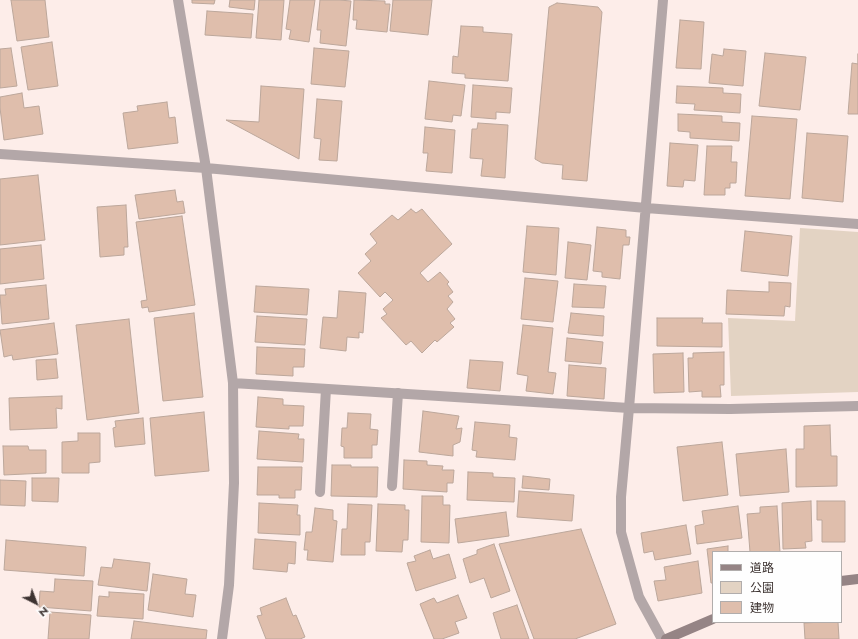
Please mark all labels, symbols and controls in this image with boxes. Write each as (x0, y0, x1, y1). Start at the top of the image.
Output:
legend (712, 551, 842, 623)
text: 道路 (750, 559, 774, 577)
text: 公園 (750, 579, 774, 597)
north arrow (16, 583, 56, 623)
text: 建物 (750, 599, 774, 617)
text: N (35, 603, 53, 621)

